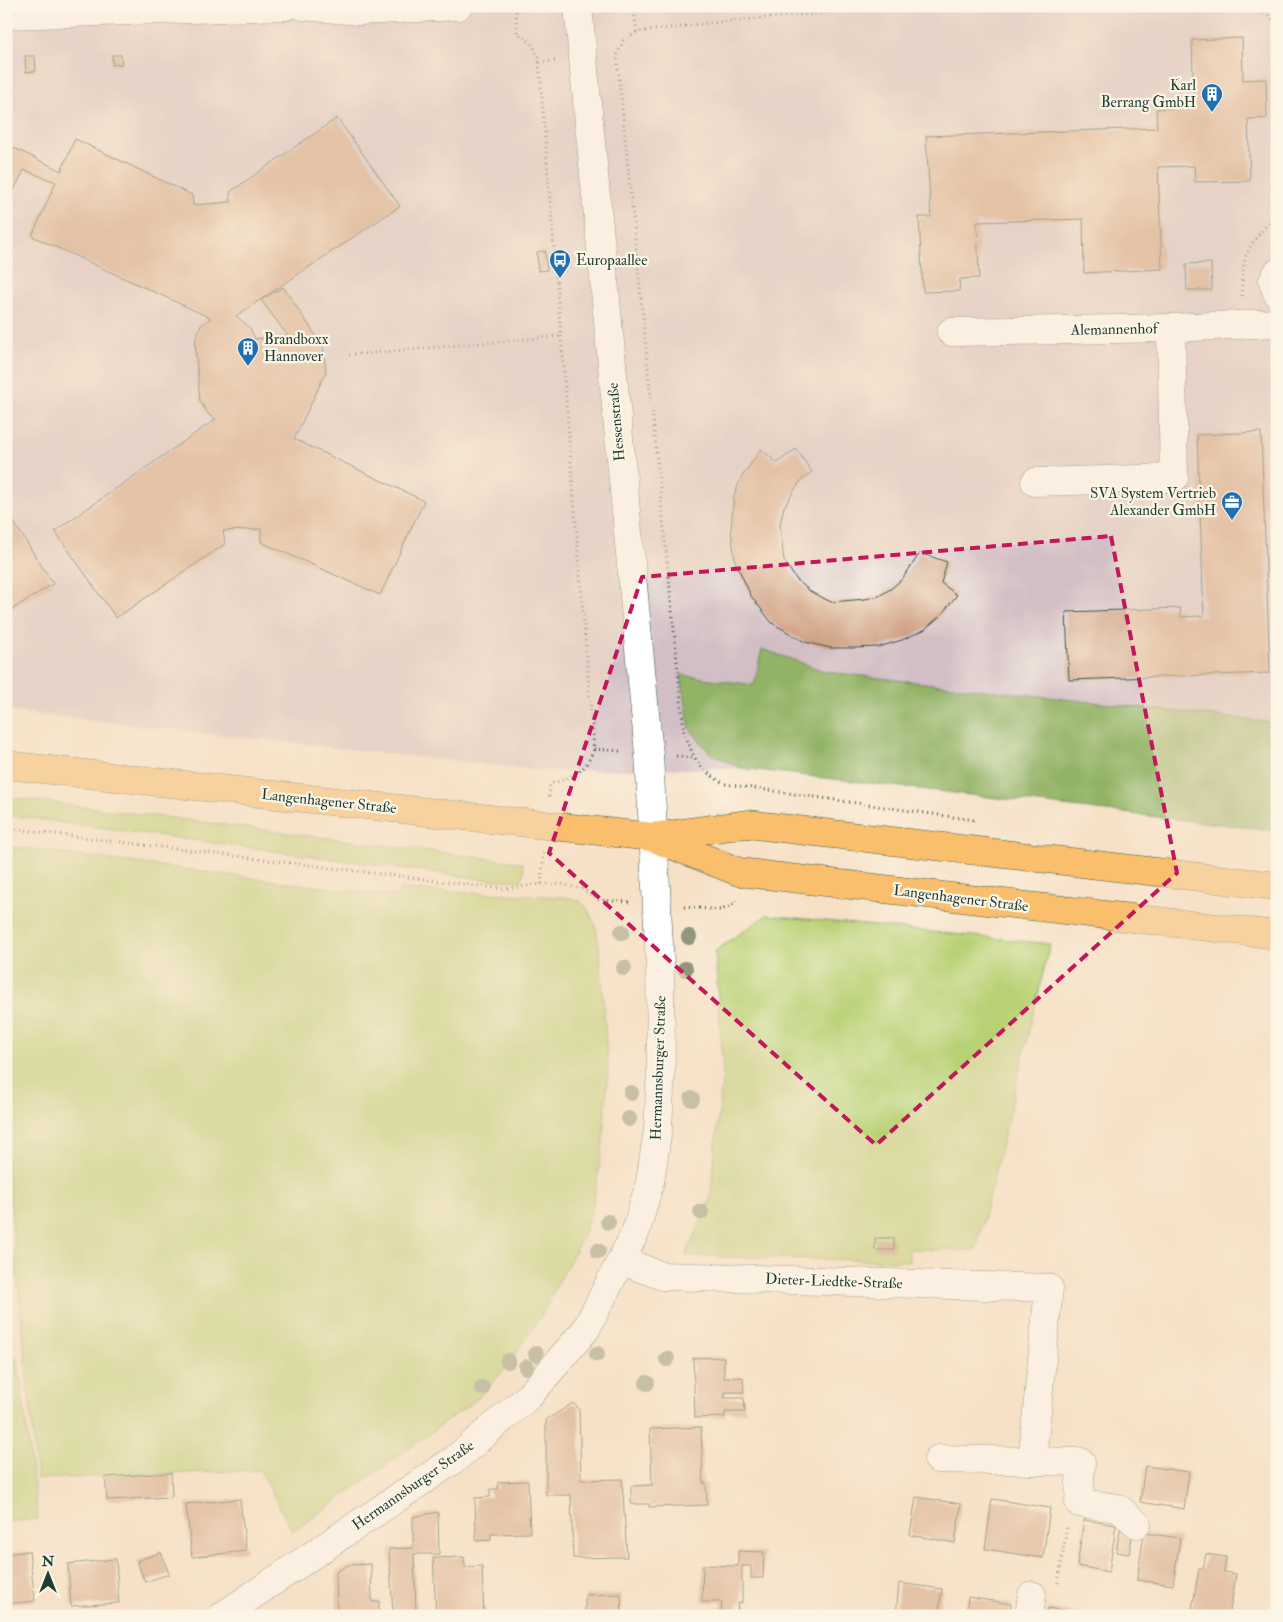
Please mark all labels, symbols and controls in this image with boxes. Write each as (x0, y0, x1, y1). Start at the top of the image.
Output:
place label: Karl Berrang GmbH (1101, 76, 1196, 112)
building icon: Karl Berrang GmbH (1200, 82, 1224, 113)
bus stop icon: Europaallee (548, 248, 572, 279)
place label: Europaallee (576, 251, 647, 271)
street label: Alemannenhof (1069, 319, 1160, 340)
place label: Brandboxx Hannover (264, 330, 329, 366)
building icon: Brandboxx Hannover (236, 336, 260, 367)
street label: Hessenstraße (604, 382, 629, 462)
place label: SVA System Vertrieb Alexander GmbH (1090, 484, 1216, 520)
office icon: SVA System Vertrieb Alexander GmbH (1220, 490, 1244, 521)
street label: Langenhagener Straße (260, 785, 398, 818)
street label: Langenhagener Straße (892, 881, 1030, 916)
street label: Hermannsburger Straße (646, 995, 671, 1141)
street label: Dieter-Liedtke-Straße (765, 1270, 903, 1293)
street label: Hermannsburger Straße (349, 1436, 478, 1535)
north arrow (22, 1550, 72, 1600)
text: N (41, 1553, 55, 1570)

